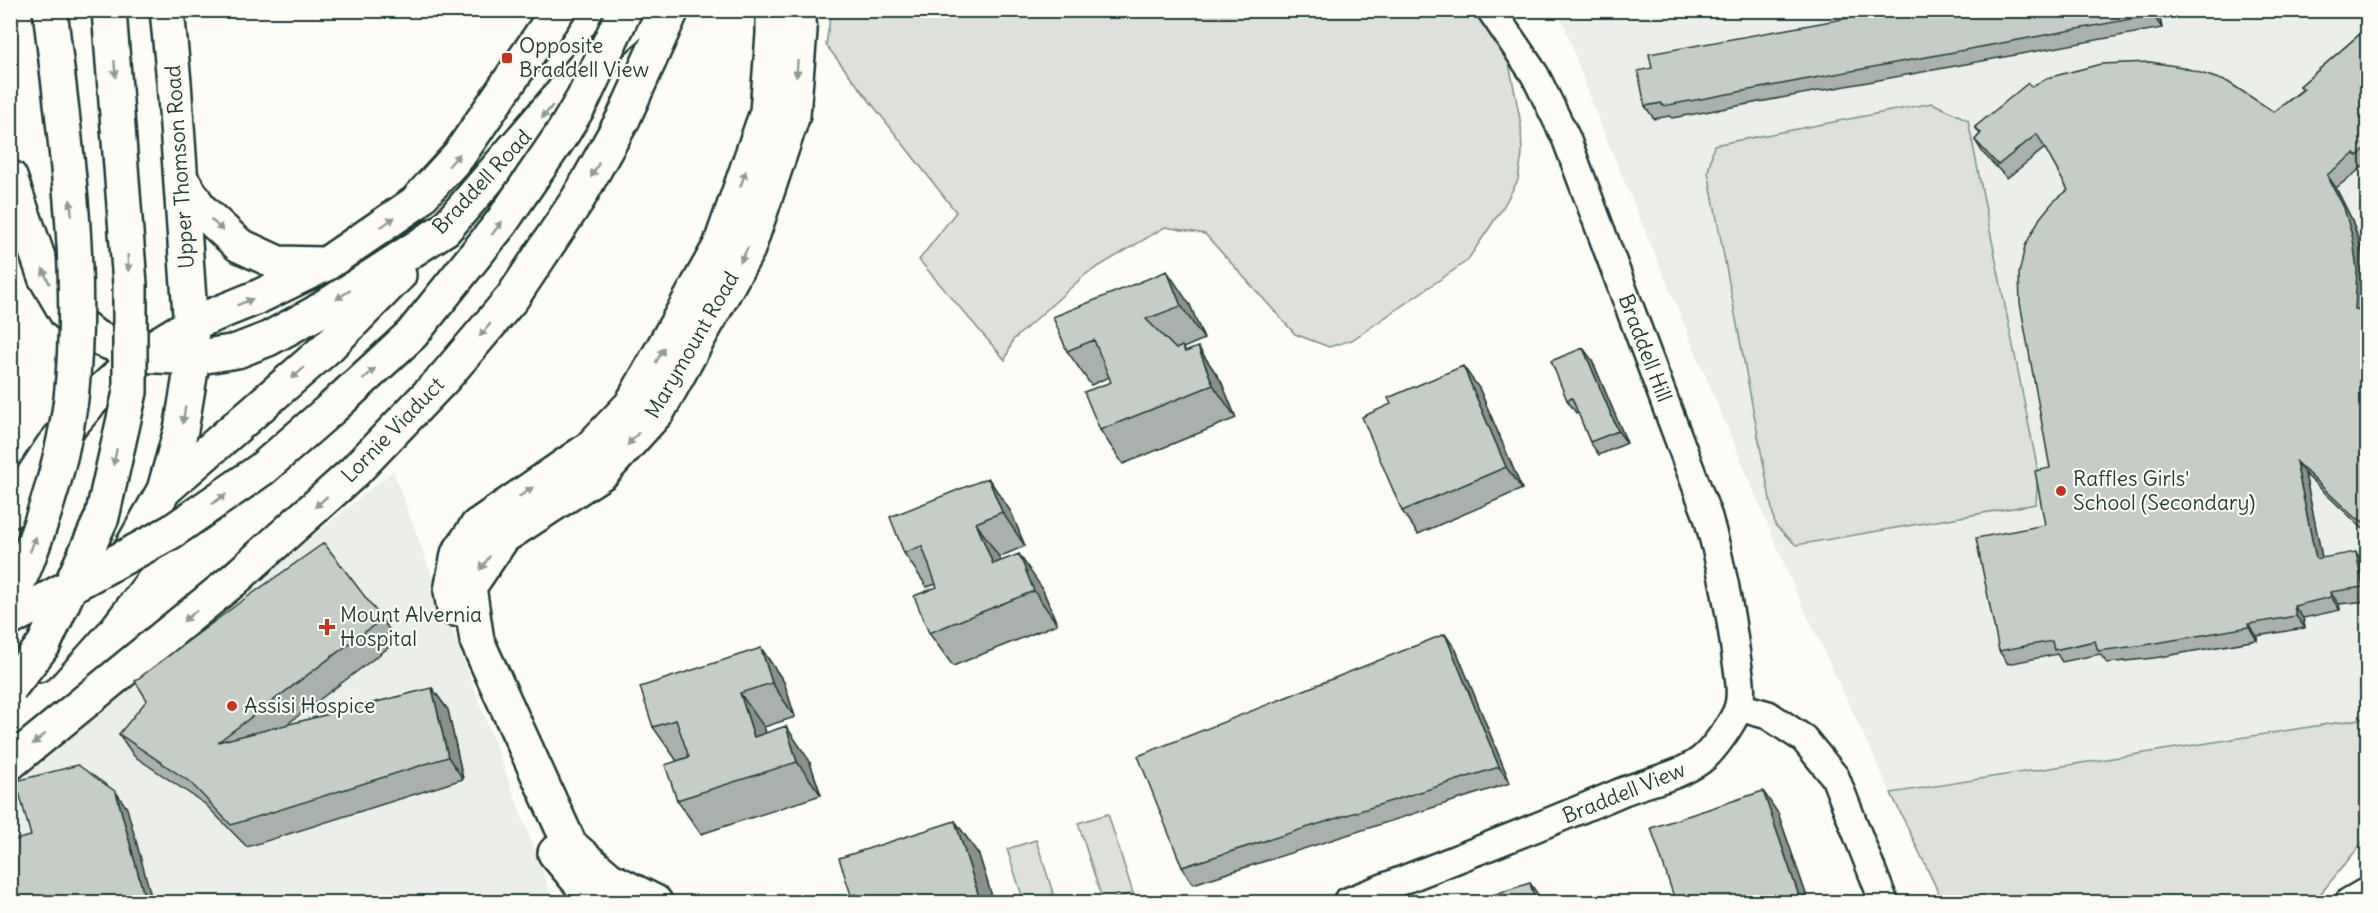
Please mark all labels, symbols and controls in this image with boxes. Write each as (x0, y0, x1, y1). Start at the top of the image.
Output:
place label: Opposite Braddell View (519, 32, 649, 83)
marker: Opposite Braddell View (500, 51, 514, 65)
one-way arrow (110, 59, 120, 78)
one-way arrow (792, 59, 802, 78)
street label: Upper Thomson Road (159, 64, 200, 270)
one-way arrow (541, 104, 554, 119)
street label: Braddell Road (426, 124, 537, 240)
one-way arrow (448, 152, 461, 168)
one-way arrow (590, 162, 600, 179)
one-way arrow (739, 170, 749, 188)
one-way arrow (66, 198, 76, 217)
one-way arrow (380, 216, 396, 228)
one-way arrow (209, 218, 224, 232)
one-way arrow (491, 220, 504, 236)
one-way arrow (739, 247, 749, 264)
one-way arrow (124, 254, 133, 273)
street label: Marymount Road (639, 266, 745, 423)
one-way arrow (41, 268, 50, 285)
one-way arrow (334, 290, 351, 301)
street label: Braddell Hill (1613, 290, 1678, 406)
one-way arrow (236, 297, 254, 306)
one-way arrow (478, 322, 491, 338)
one-way arrow (654, 346, 664, 363)
one-way arrow (291, 366, 306, 379)
one-way arrow (361, 368, 376, 381)
street label: Lornie Viaduct (335, 371, 450, 488)
one-way arrow (179, 406, 188, 425)
one-way arrow (627, 431, 640, 446)
one-way arrow (110, 447, 120, 466)
place label: Raffles Girls' School (Secondary) (2073, 465, 2255, 516)
marker: Raffles Girls' School (Secondary) (2054, 484, 2068, 498)
one-way arrow (518, 487, 534, 498)
one-way arrow (211, 493, 227, 505)
one-way arrow (314, 495, 329, 509)
one-way arrow (29, 535, 38, 553)
one-way arrow (480, 555, 491, 571)
place label: Mount Alvernia Hospital (340, 601, 482, 652)
one-way arrow (183, 609, 198, 622)
marker: Mount Alvernia Hospital (318, 618, 336, 636)
place label: Assisi Hospice (244, 692, 375, 719)
marker: Assisi Hospice (225, 699, 239, 713)
one-way arrow (31, 733, 47, 746)
street label: Braddell View (1559, 756, 1689, 829)

